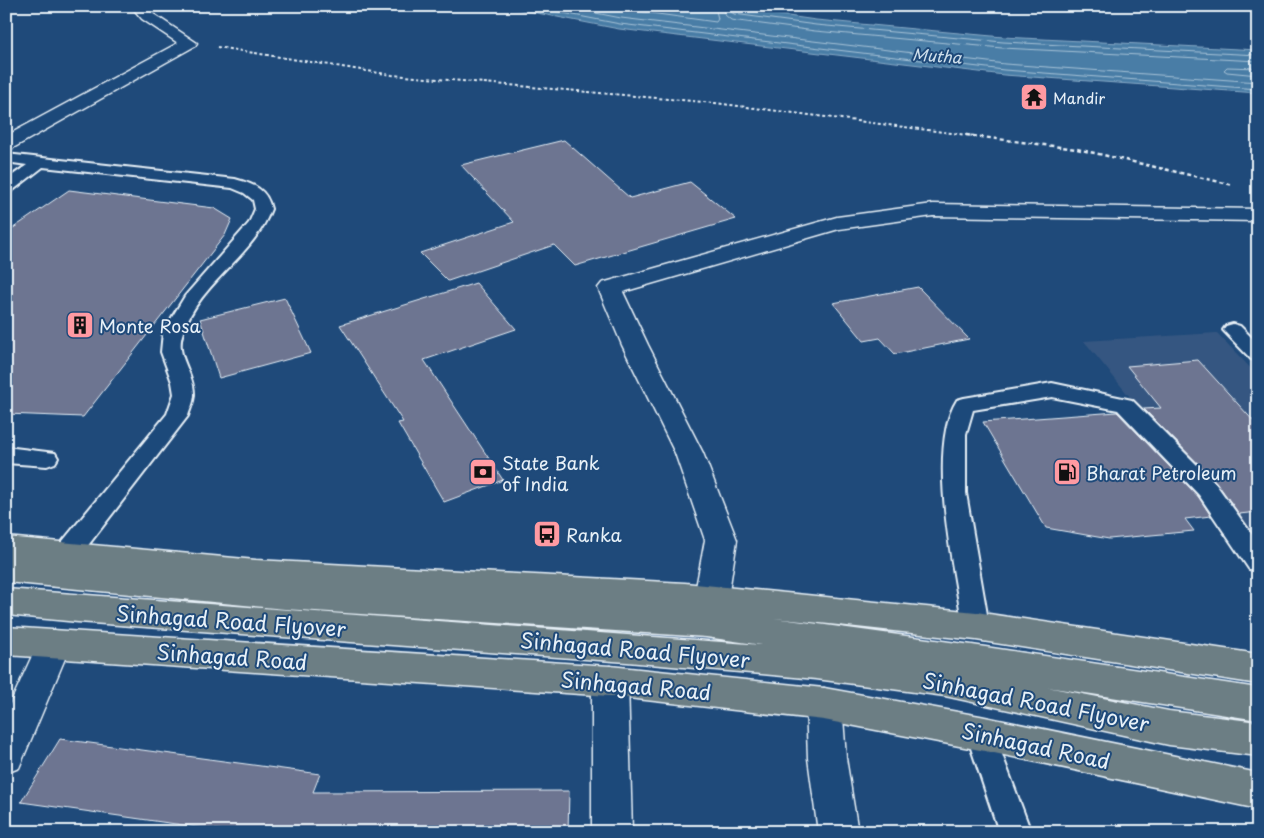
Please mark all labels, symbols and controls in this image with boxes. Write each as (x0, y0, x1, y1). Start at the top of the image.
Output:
water label: Mutha (911, 41, 964, 69)
temple icon: Mandir (1019, 82, 1049, 112)
place label: Mandir (1053, 86, 1105, 109)
building icon: Monte Rosa (65, 310, 95, 340)
place label: Monte Rosa (99, 312, 201, 339)
place label: State Bank of India (502, 449, 600, 497)
bank icon: State Bank of India (468, 457, 498, 487)
fuel station icon: Bharat Petroleum (1052, 457, 1082, 487)
place label: Bharat Petroleum (1086, 459, 1237, 486)
bus stop icon: Ranka (532, 519, 562, 549)
place label: Ranka (566, 521, 623, 548)
street label: Sinhagad Road Flyover (115, 596, 348, 644)
street label: Sinhagad Road Flyover (519, 623, 752, 675)
street label: Sinhagad Road (155, 635, 309, 677)
street label: Sinhagad Road (559, 662, 713, 708)
street label: Sinhagad Road Flyover (920, 663, 1153, 739)
street label: Sinhagad Road (959, 714, 1113, 776)

